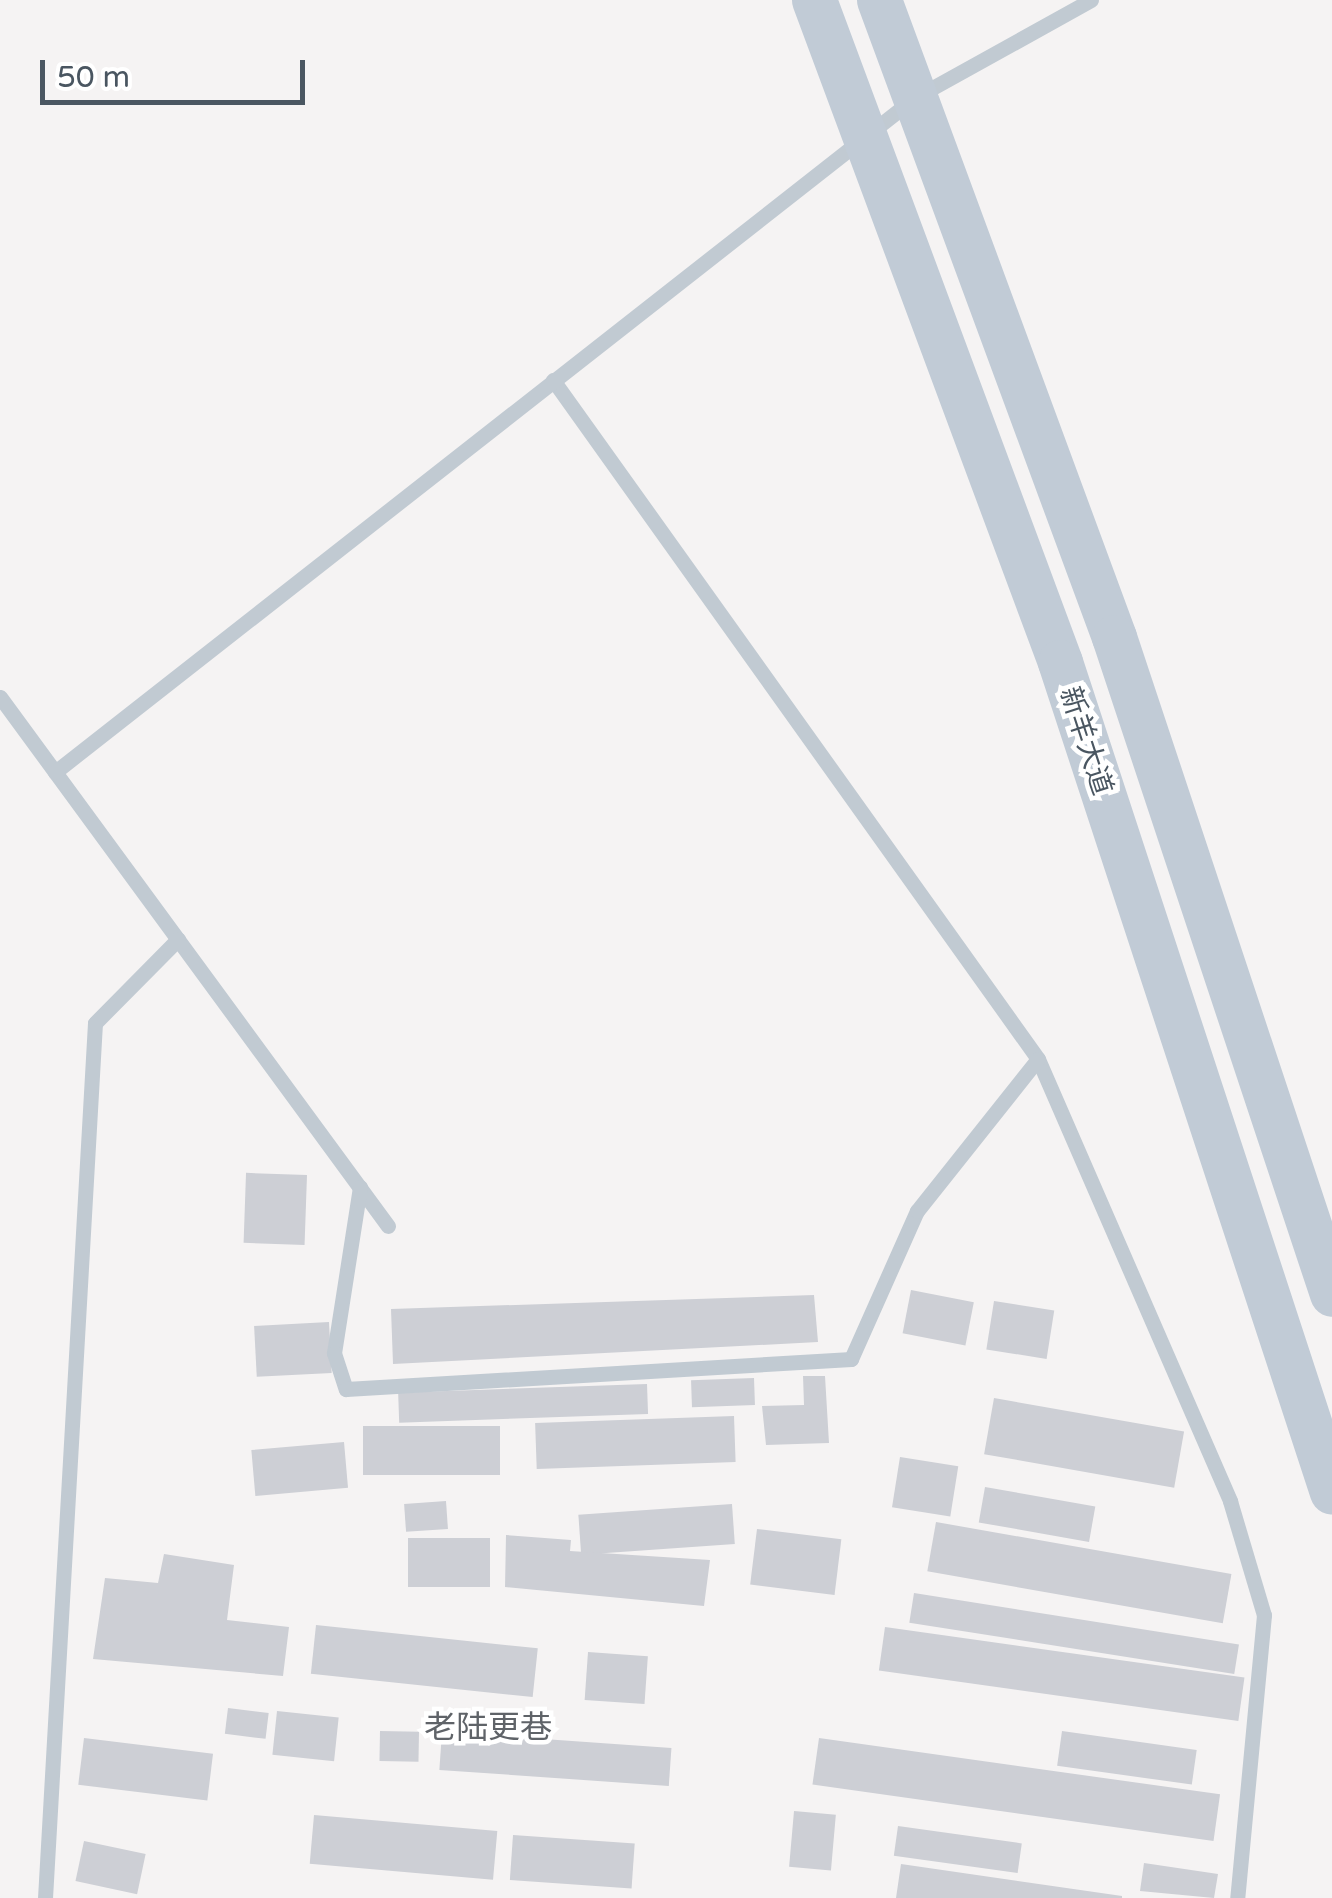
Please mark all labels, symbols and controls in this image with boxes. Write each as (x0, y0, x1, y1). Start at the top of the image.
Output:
scale bar (45, 40, 310, 102)
text: 50 m (57, 59, 130, 96)
street label: 新羊大道 (1053, 683, 1119, 799)
district label: 老陆更巷 (424, 1709, 552, 1747)

